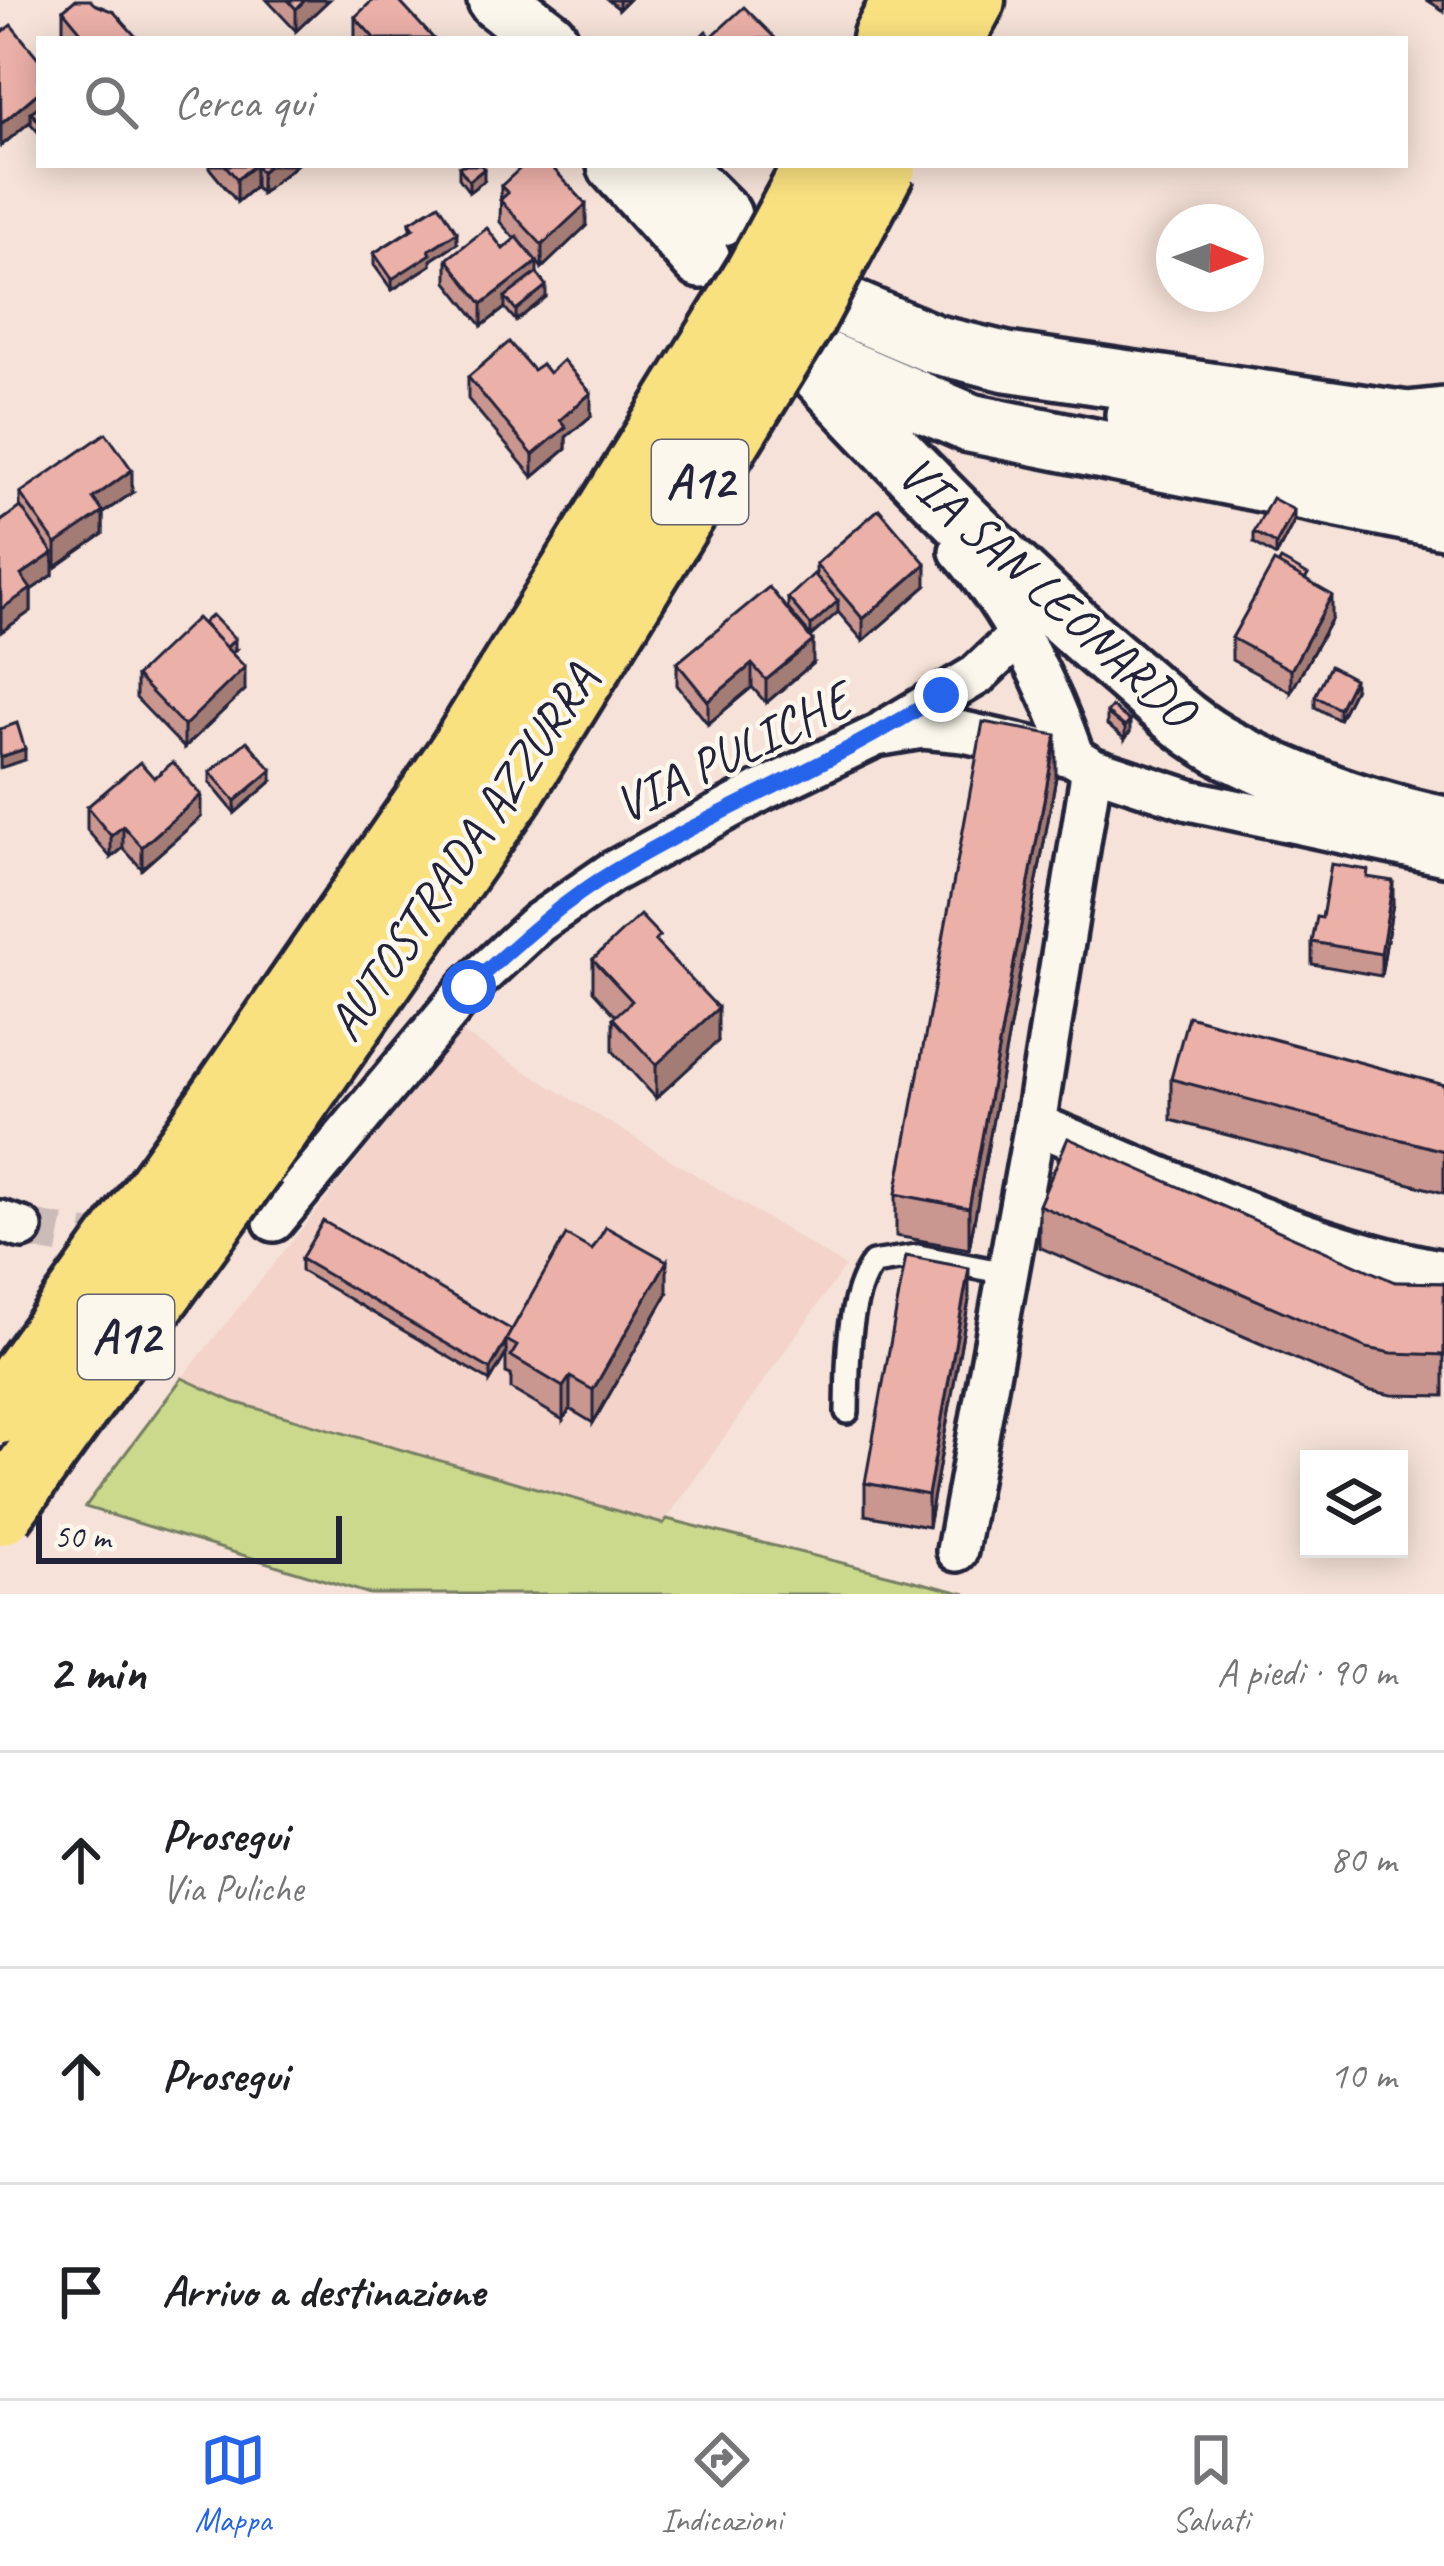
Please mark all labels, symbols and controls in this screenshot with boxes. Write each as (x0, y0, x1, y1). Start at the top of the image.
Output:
search box (36, 36, 1408, 168)
icon: search (78, 69, 144, 135)
text: Cerca qui (174, 74, 313, 131)
north arrow (1156, 204, 1264, 312)
road number: A12 (652, 440, 748, 524)
street label: VIA SAN LEONARDO (885, 441, 1213, 745)
street label: AUTOSTRADA AZZURRA (312, 650, 612, 1052)
street label: VIA PULICHE (603, 665, 866, 837)
route end (914, 668, 968, 722)
route start (442, 960, 496, 1014)
road number: A12 (78, 1295, 174, 1379)
map controls (1300, 1450, 1408, 1558)
button: layers (1300, 1450, 1408, 1558)
scale bar (36, 1510, 342, 1563)
text: 50 m (54, 1516, 110, 1558)
text: 2 min (48, 1640, 146, 1704)
text: A piedi · 90 m (1217, 1648, 1396, 1697)
text: Prosegui (162, 1807, 288, 1864)
icon: ahead (48, 1827, 114, 1893)
text: 80 m (1330, 1835, 1396, 1884)
text: Via Puliche (162, 1864, 303, 1913)
icon: ahead (48, 2043, 114, 2109)
text: Prosegui (162, 2047, 288, 2104)
text: 10 m (1330, 2051, 1396, 2100)
icon: arrive (48, 2259, 114, 2325)
text: Arrivo a destinazione (162, 2263, 485, 2320)
tab: Mappa (195, 2427, 271, 2541)
tab: Indicazioni (661, 2427, 783, 2541)
tab: Salvati (1172, 2427, 1249, 2541)

